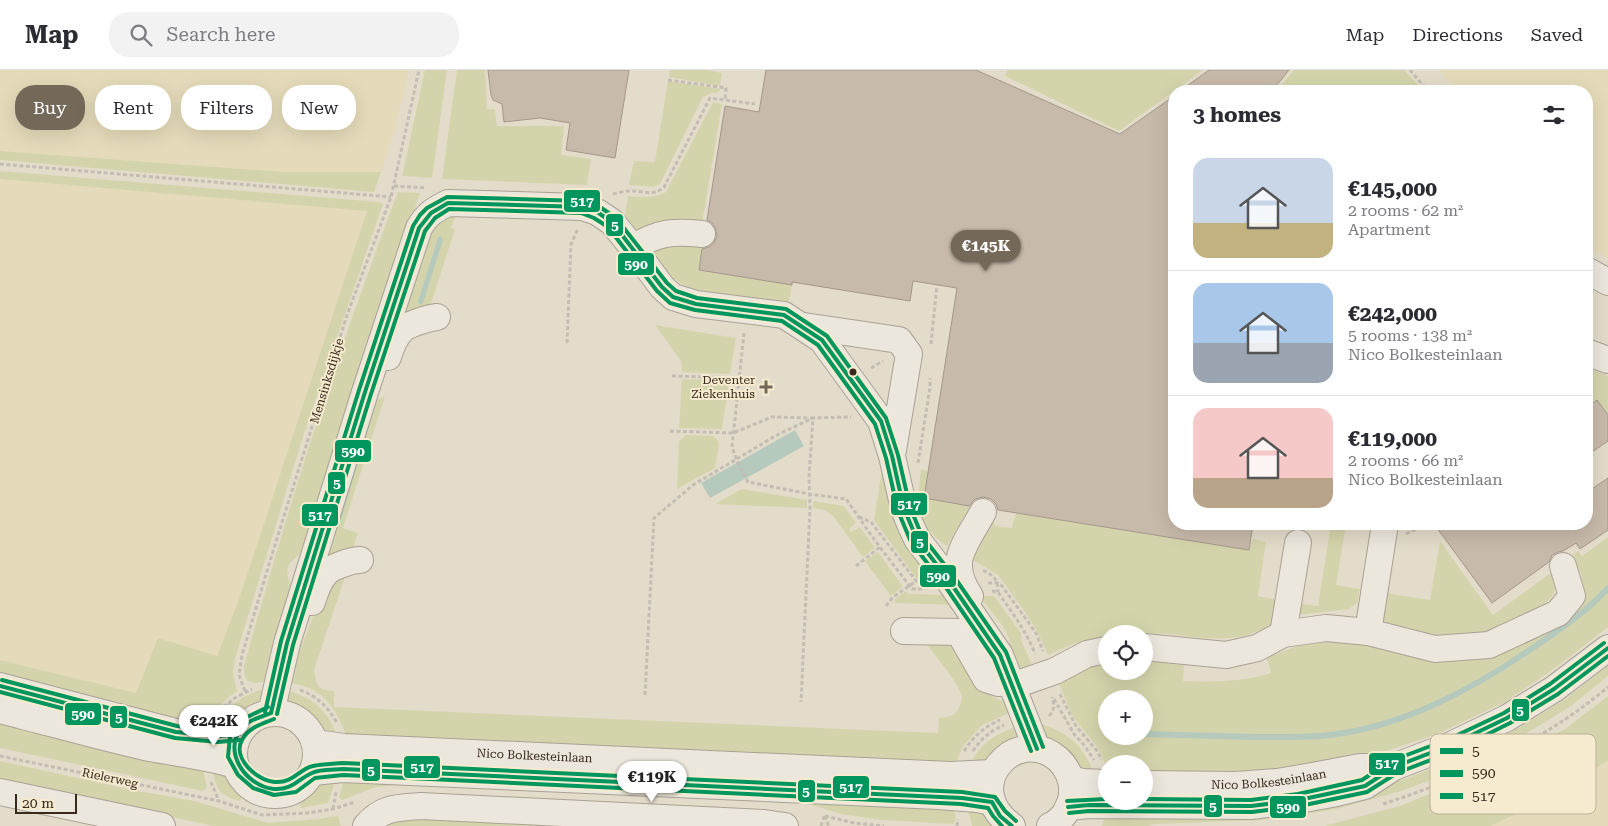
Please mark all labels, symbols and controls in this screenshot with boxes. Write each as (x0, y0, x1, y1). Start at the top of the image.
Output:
search box (109, 12, 459, 57)
text: Map (25, 21, 79, 49)
icon: search (127, 21, 155, 49)
text: Search here (167, 23, 275, 46)
text: Map (1346, 24, 1384, 45)
text: Directions (1412, 24, 1503, 45)
text: Saved (1531, 24, 1583, 45)
chip: Buy (15, 85, 85, 130)
chip: Rent (95, 85, 171, 130)
chip: Filters (181, 85, 272, 130)
chip: New (282, 85, 356, 130)
icon: filters (1540, 101, 1568, 129)
text: 3 homes (1193, 103, 1281, 127)
text: €145,000 (1348, 177, 1437, 201)
icon: home (1233, 178, 1293, 238)
line badge: 517 (563, 189, 601, 213)
text: 517 (570, 193, 594, 209)
text: 2 rooms · 62 m² (1348, 201, 1463, 220)
line badge: 5 (605, 213, 624, 237)
text: 5 (611, 217, 619, 233)
text: Apartment (1348, 220, 1431, 239)
pin: €145K (951, 230, 1021, 272)
text: €145K (962, 236, 1010, 255)
line badge: 590 (617, 252, 655, 276)
text: 590 (624, 256, 648, 272)
text: €242,000 (1348, 302, 1437, 326)
icon: home (1233, 303, 1293, 363)
text: 5 rooms · 138 m² (1348, 326, 1472, 345)
street label: Mensinksdijkje (307, 336, 347, 425)
text: Nico Bolkesteinlaan (1348, 345, 1503, 364)
unlabelled marker (848, 367, 858, 377)
place label: Deventer Ziekenhuis (691, 373, 755, 401)
marker: Deventer Ziekenhuis (759, 380, 773, 394)
text: €119,000 (1348, 427, 1437, 451)
icon: home (1233, 428, 1293, 488)
line badge: 590 (334, 439, 372, 463)
text: 590 (341, 443, 365, 459)
text: 2 rooms · 66 m² (1348, 451, 1463, 470)
text: Nico Bolkesteinlaan (1348, 470, 1503, 489)
line badge: 5 (327, 471, 346, 495)
text: 5 (333, 475, 341, 491)
line badge: 517 (890, 492, 928, 516)
text: 517 (897, 496, 921, 512)
line badge: 517 (301, 503, 339, 527)
text: 517 (308, 507, 332, 523)
line badge: 5 (910, 530, 929, 554)
text: 5 (916, 534, 924, 550)
line badge: 590 (919, 564, 957, 588)
text: 590 (926, 568, 950, 584)
map controls (1098, 625, 1153, 810)
button: locate (1098, 625, 1153, 680)
button: + (1098, 690, 1153, 745)
line badge: 5 (1511, 698, 1530, 722)
line badge: 590 (64, 702, 102, 726)
text: 5 (1516, 702, 1524, 718)
pin: €242K (179, 704, 249, 747)
line badge: 5 (109, 705, 128, 729)
text: 590 (71, 706, 95, 722)
text: 5 (115, 709, 123, 725)
text: €242K (190, 711, 238, 730)
legend (1430, 734, 1596, 814)
text: 5 (1472, 743, 1480, 759)
street label: Nico Bolkesteinlaan (476, 746, 593, 765)
line badge: 517 (1368, 752, 1406, 776)
line badge: 517 (403, 755, 441, 779)
button: − (1098, 755, 1153, 810)
text: 517 (1375, 755, 1399, 771)
line badge: 5 (361, 758, 381, 782)
text: 517 (410, 759, 434, 775)
pin: €119K (617, 760, 687, 803)
text: 5 (367, 762, 375, 778)
street label: Rielerweg (81, 765, 140, 791)
text: 590 (1472, 765, 1496, 781)
street label: Nico Bolkesteinlaan (1211, 766, 1328, 792)
text: €119K (628, 767, 676, 786)
line badge: 517 (832, 775, 870, 799)
line badge: 5 (797, 779, 816, 803)
text: 517 (839, 779, 863, 795)
text: 5 (802, 783, 810, 799)
text: 517 (1472, 788, 1496, 804)
scale bar (15, 791, 78, 814)
line badge: 5 (1203, 794, 1223, 818)
text: 20 m (22, 795, 54, 811)
line badge: 590 (1269, 795, 1307, 819)
text: 5 (1209, 798, 1217, 814)
text: 590 (1276, 799, 1300, 815)

